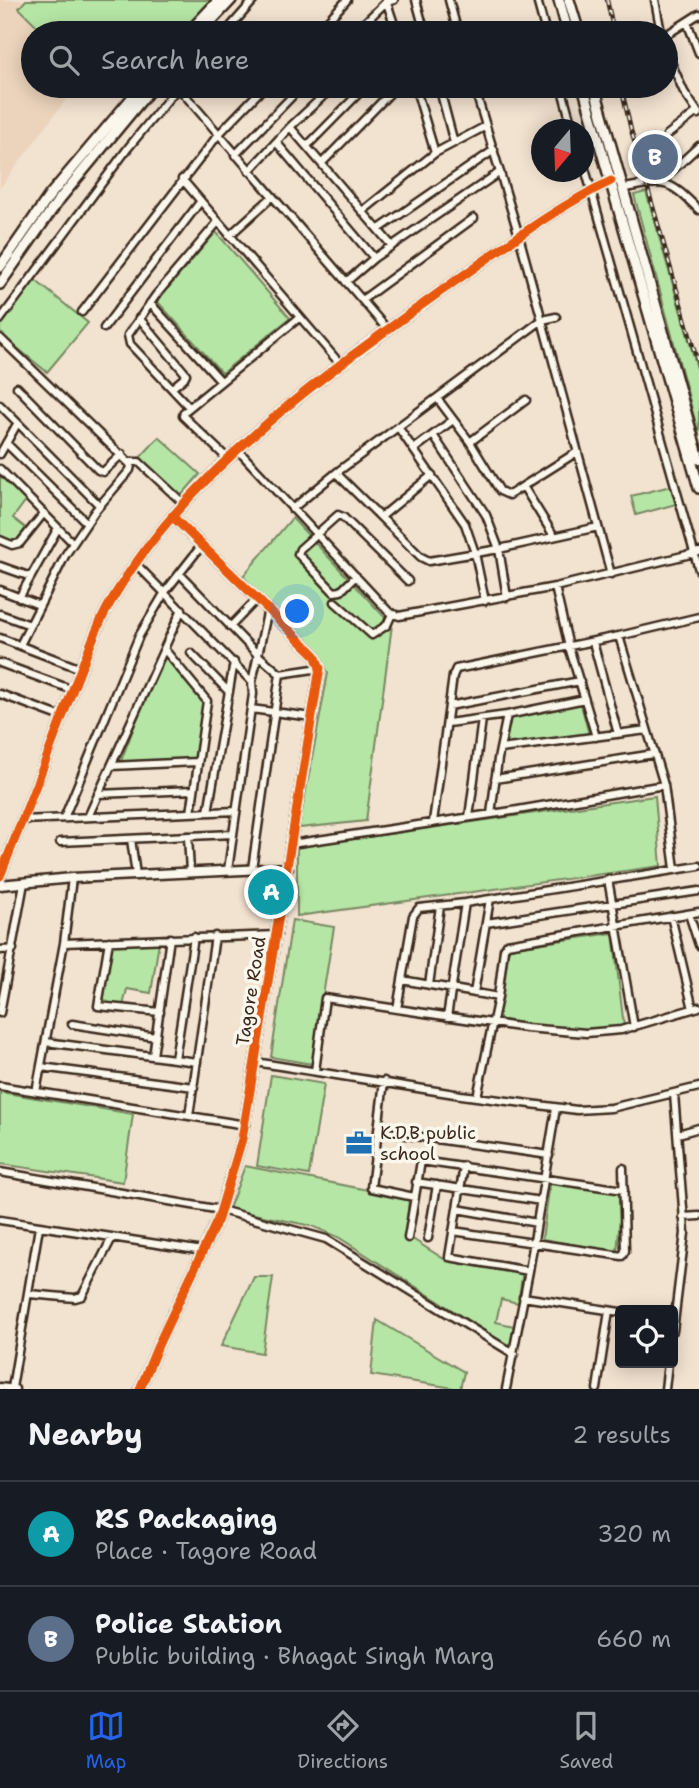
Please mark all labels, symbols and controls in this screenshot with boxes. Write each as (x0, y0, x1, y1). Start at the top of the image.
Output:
search box (21, 21, 678, 98)
icon: search (45, 41, 83, 79)
text: Search here (101, 42, 250, 77)
north arrow (531, 119, 594, 182)
pin: B (632, 131, 678, 183)
your location (280, 594, 314, 628)
pin: A (248, 866, 294, 918)
street label: Tagore Road (231, 935, 271, 1047)
place label: K.D.B public school (380, 1121, 476, 1166)
office icon: K.D.B public school (344, 1128, 374, 1158)
map controls (615, 1305, 678, 1368)
button: locate (615, 1305, 678, 1368)
text: Nearby (28, 1414, 143, 1455)
text: 2 results (572, 1420, 671, 1450)
text: RS Packaging (95, 1501, 277, 1536)
text: A (42, 1519, 60, 1549)
text: 320 m (597, 1519, 671, 1549)
text: Place · Tagore Road (95, 1536, 317, 1566)
text: Police Station (95, 1606, 282, 1641)
text: B (44, 1624, 58, 1654)
text: 660 m (596, 1624, 671, 1654)
text: Public building · Bhagat Singh Marg (95, 1641, 494, 1671)
tab: Map (86, 1707, 126, 1774)
tab: Directions (298, 1707, 388, 1774)
tab: Saved (559, 1707, 613, 1774)

